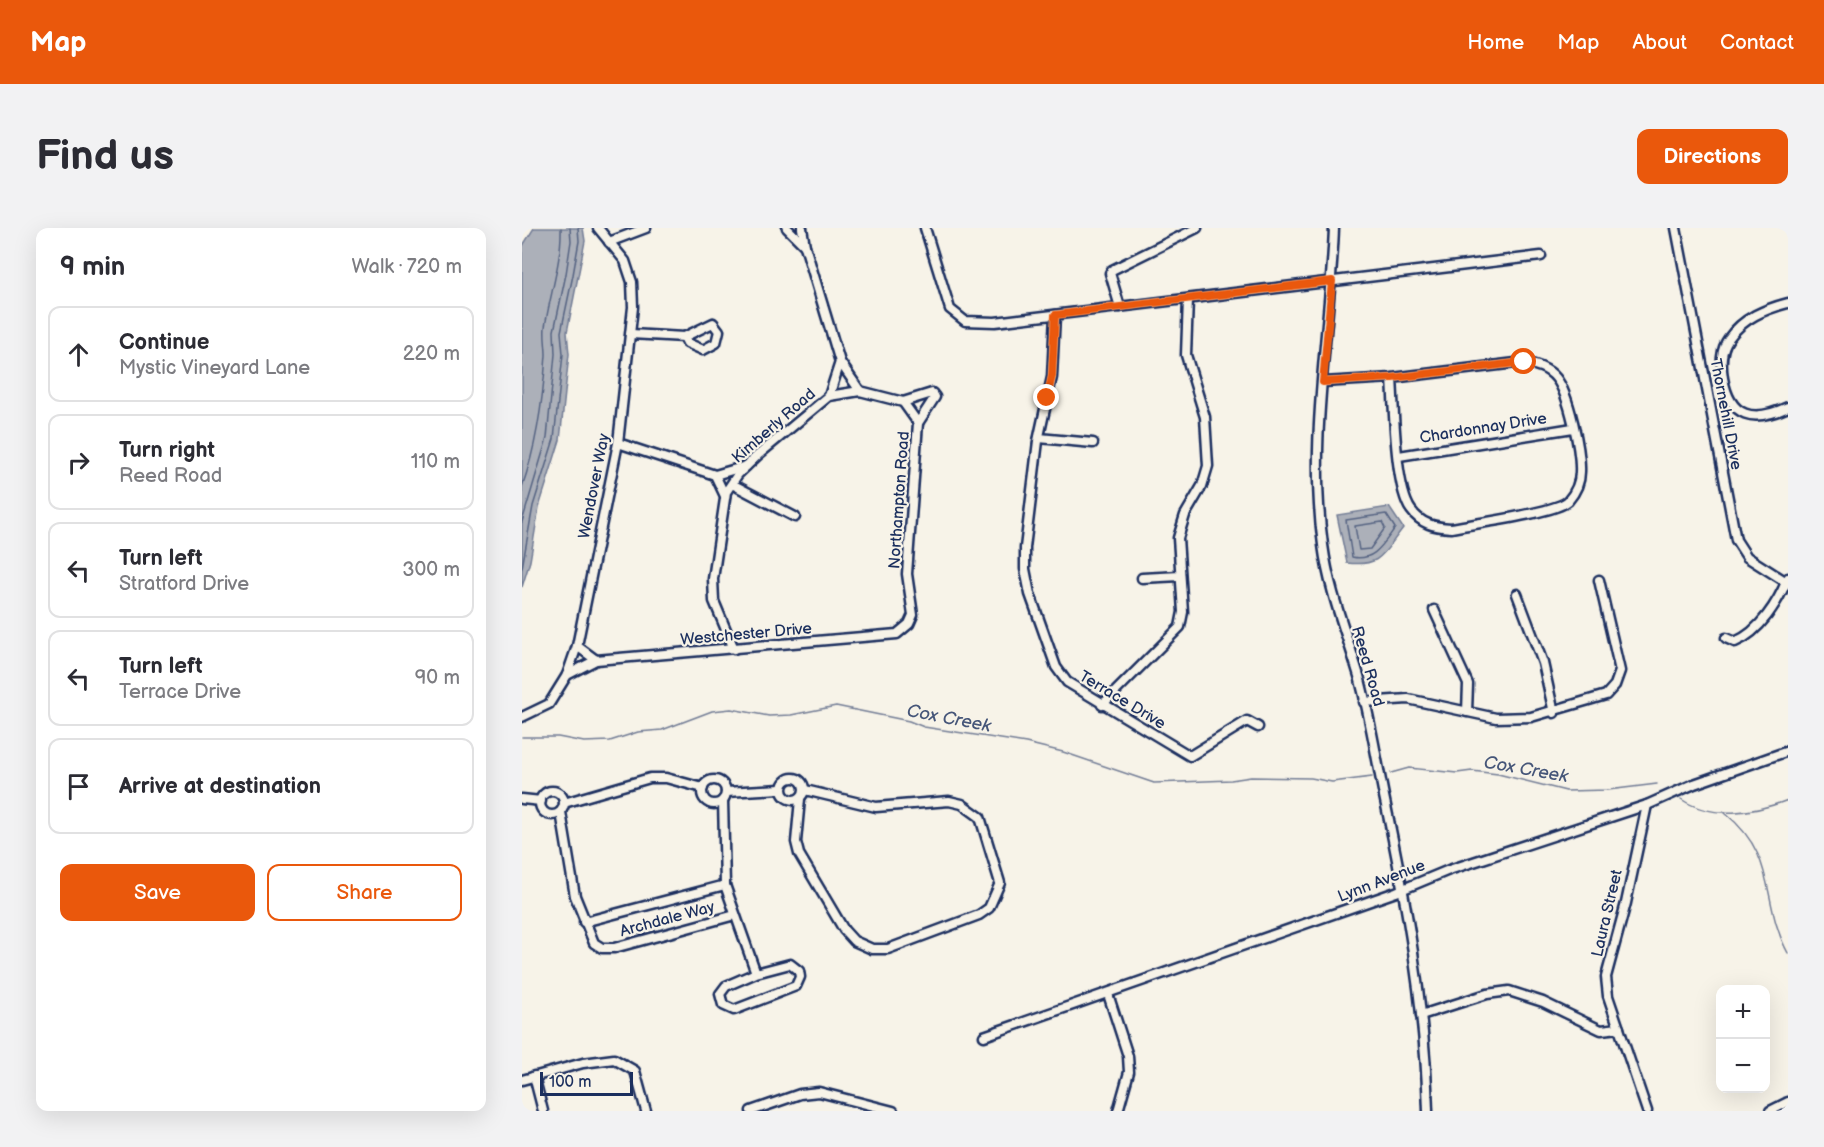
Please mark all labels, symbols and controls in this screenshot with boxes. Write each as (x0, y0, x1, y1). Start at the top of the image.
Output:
text: Map (30, 26, 86, 59)
text: Home (1467, 30, 1524, 55)
text: Map (1557, 30, 1599, 55)
text: About (1632, 30, 1687, 55)
text: Contact (1720, 30, 1794, 55)
button: Directions (1637, 129, 1788, 184)
text: Find us (36, 131, 174, 182)
text: 9 min (60, 252, 125, 283)
text: Walk · 720 m (351, 255, 462, 279)
text: Continue (119, 329, 209, 356)
icon: ahead (62, 338, 95, 371)
text: 220 m (403, 342, 460, 366)
route start (1510, 348, 1536, 374)
text: Mystic Vineyard Lane (119, 356, 310, 380)
street label: Thornehill Drive (1705, 357, 1746, 472)
route end (1033, 384, 1059, 410)
street label: Kimberly Road (728, 385, 820, 468)
street label: Chardonnay Drive (1418, 409, 1549, 448)
street label: Wendover Way (575, 431, 614, 541)
street label: Northampton Road (885, 431, 914, 569)
text: Turn right (119, 437, 215, 464)
icon: right (62, 446, 95, 479)
text: 110 m (411, 450, 460, 474)
text: Reed Road (119, 464, 222, 488)
text: Turn left (119, 545, 203, 572)
icon: left (62, 554, 95, 587)
text: 300 m (402, 558, 460, 582)
text: Stratford Drive (119, 572, 249, 596)
street label: Westchester Drive (680, 619, 813, 650)
street label: Reed Road (1347, 624, 1388, 709)
text: Turn left (119, 653, 203, 680)
icon: left (62, 662, 95, 695)
text: 90 m (415, 666, 460, 690)
street label: Terrace Drive (1075, 667, 1169, 734)
text: Terrace Drive (119, 680, 241, 704)
water label: Cox Creek (905, 700, 994, 737)
water label: Cox Creek (1482, 752, 1571, 787)
icon: arrive (62, 770, 95, 803)
text: Arrive at destination (119, 773, 321, 800)
street label: Lynn Avenue (1335, 856, 1428, 907)
button: Save (60, 864, 255, 921)
button: Share (267, 864, 462, 921)
street label: Laura Street (1588, 868, 1627, 959)
street label: Archdale Way (618, 897, 718, 941)
map controls (1716, 985, 1770, 1093)
button: + (1716, 985, 1770, 1039)
button: − (1716, 1039, 1770, 1093)
scale bar (540, 1069, 633, 1096)
text: 100 m (549, 1073, 592, 1092)

